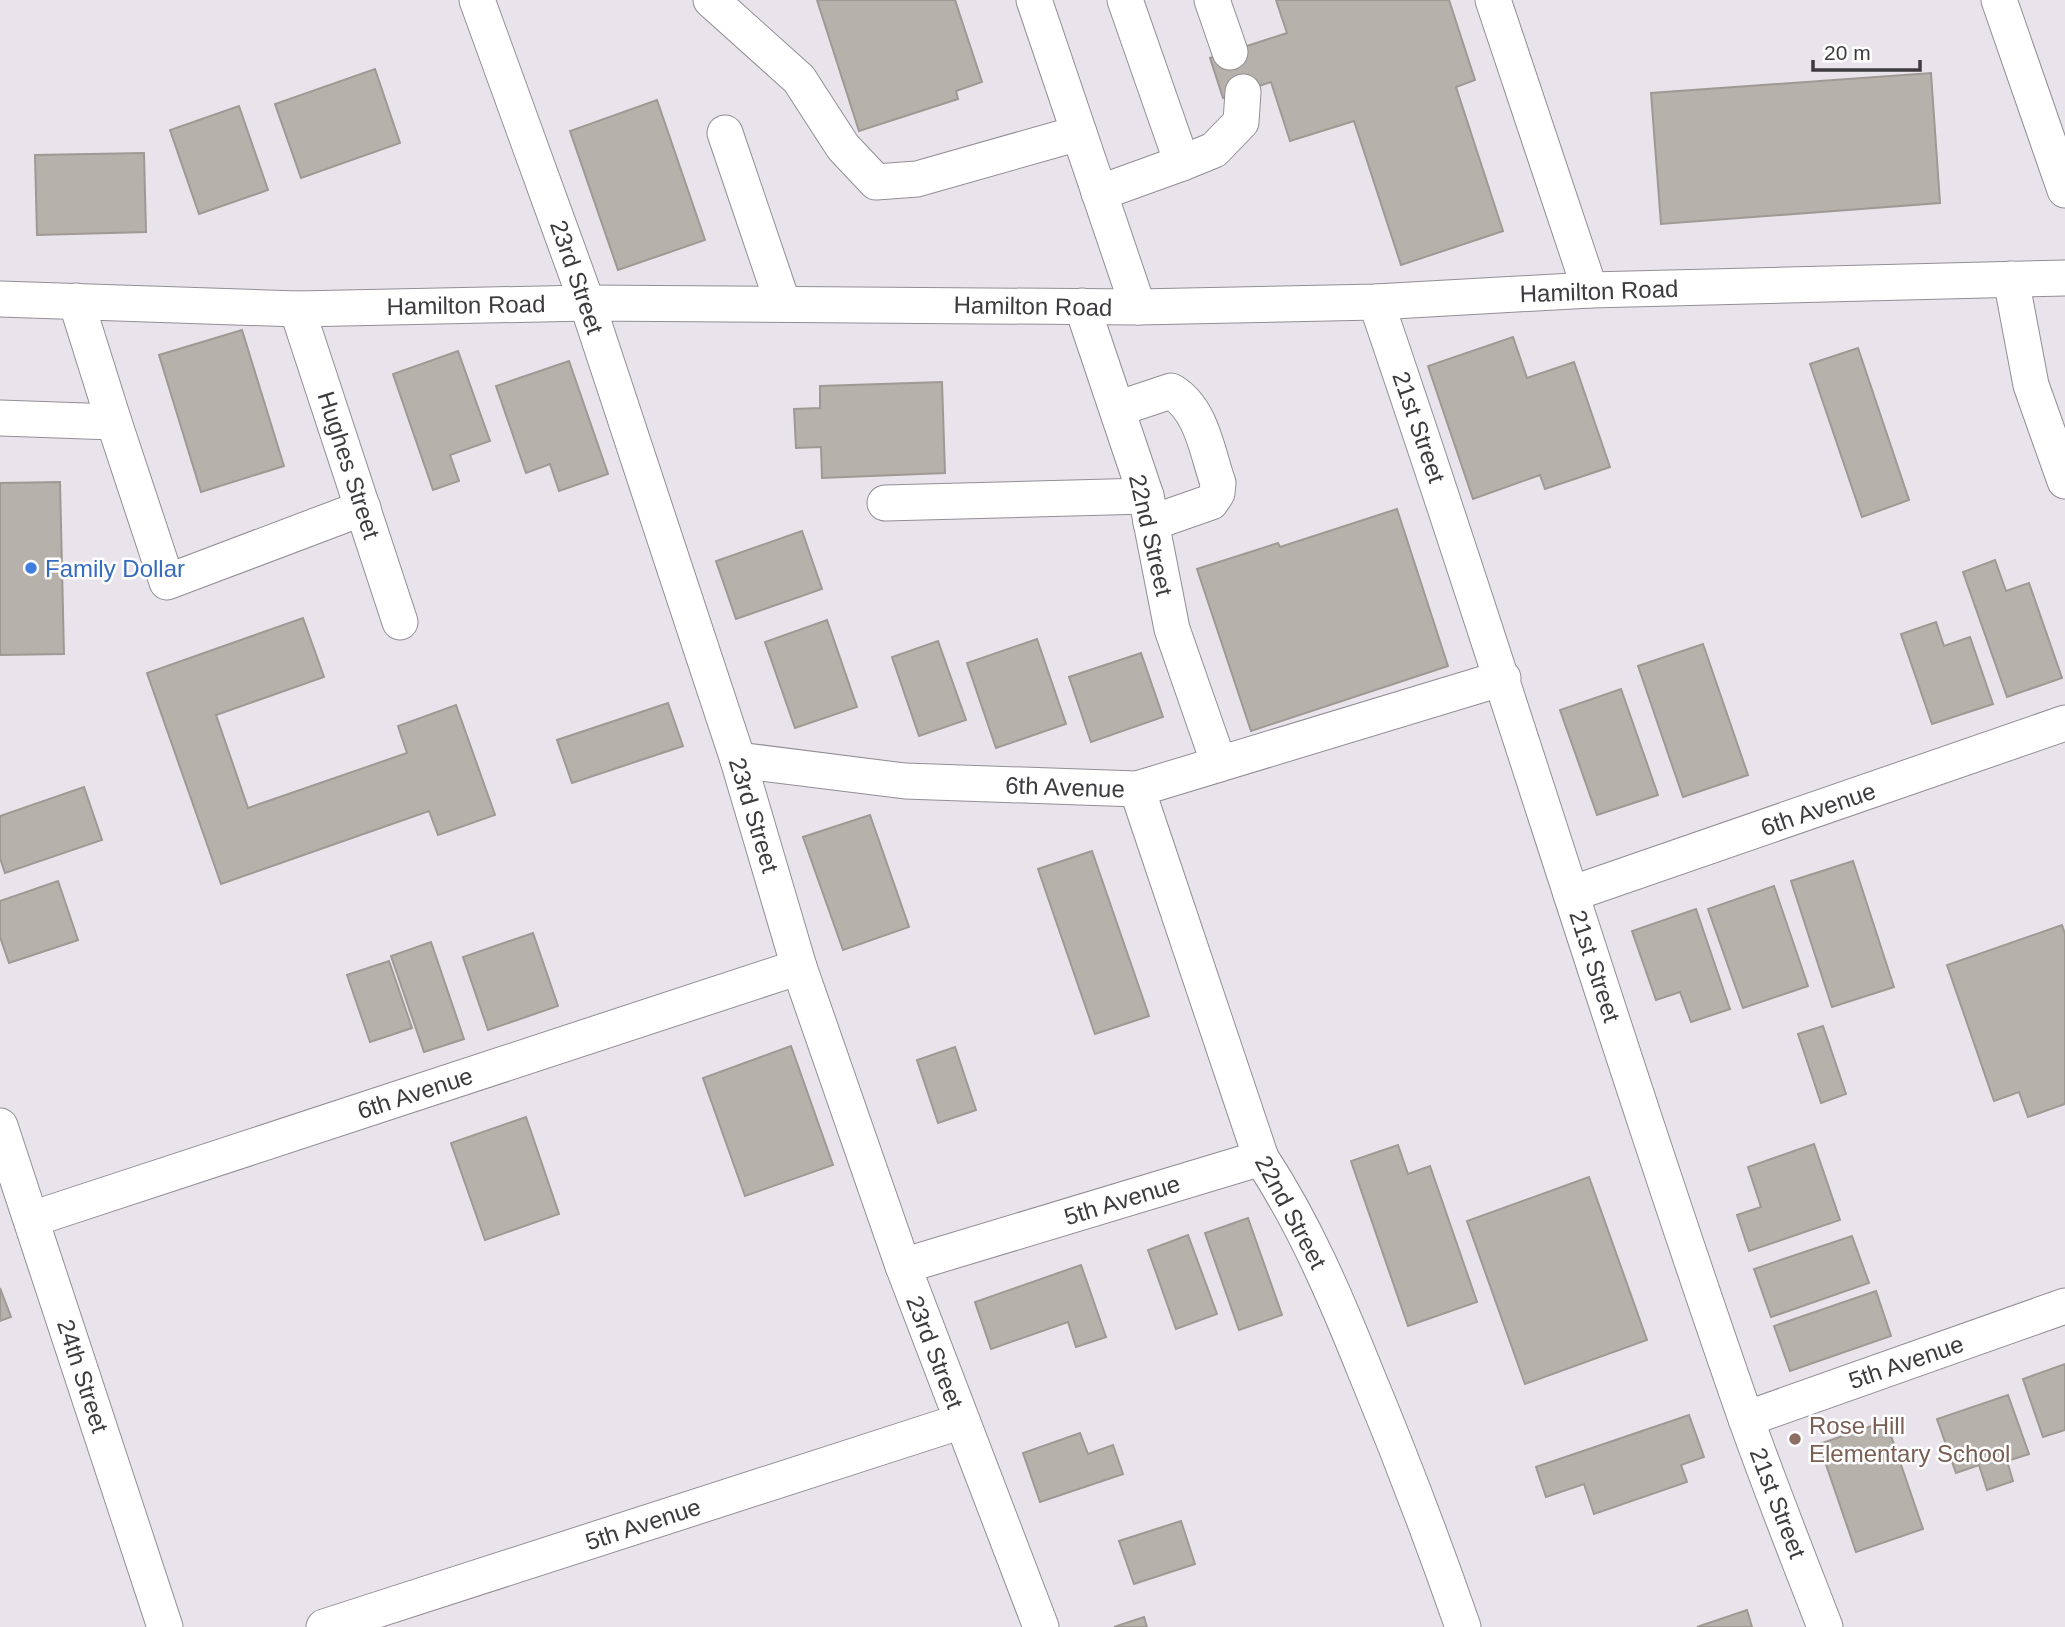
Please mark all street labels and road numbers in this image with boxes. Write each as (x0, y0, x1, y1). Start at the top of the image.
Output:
street label: 23rd Street (545, 216, 609, 338)
street label: Hamilton Road (1519, 275, 1679, 307)
street label: Hamilton Road (386, 290, 546, 320)
street label: Hamilton Road (953, 291, 1113, 321)
street label: 21st Street (1387, 368, 1451, 487)
street label: Hughes Street (312, 388, 386, 542)
street label: 22nd Street (1124, 472, 1178, 599)
street label: 23rd Street (724, 754, 784, 876)
street label: 6th Avenue (1005, 771, 1125, 803)
street label: 6th Avenue (1757, 777, 1879, 841)
street label: 21st Street (1564, 907, 1626, 1026)
street label: 6th Avenue (354, 1062, 476, 1124)
street label: 22nd Street (1250, 1151, 1332, 1273)
street label: 5th Avenue (1061, 1170, 1183, 1230)
street label: 23rd Street (901, 1292, 969, 1413)
street label: 24th Street (52, 1316, 114, 1436)
street label: 5th Avenue (1845, 1330, 1967, 1394)
street label: 21st Street (1745, 1444, 1812, 1562)
street label: 5th Avenue (582, 1493, 704, 1555)

